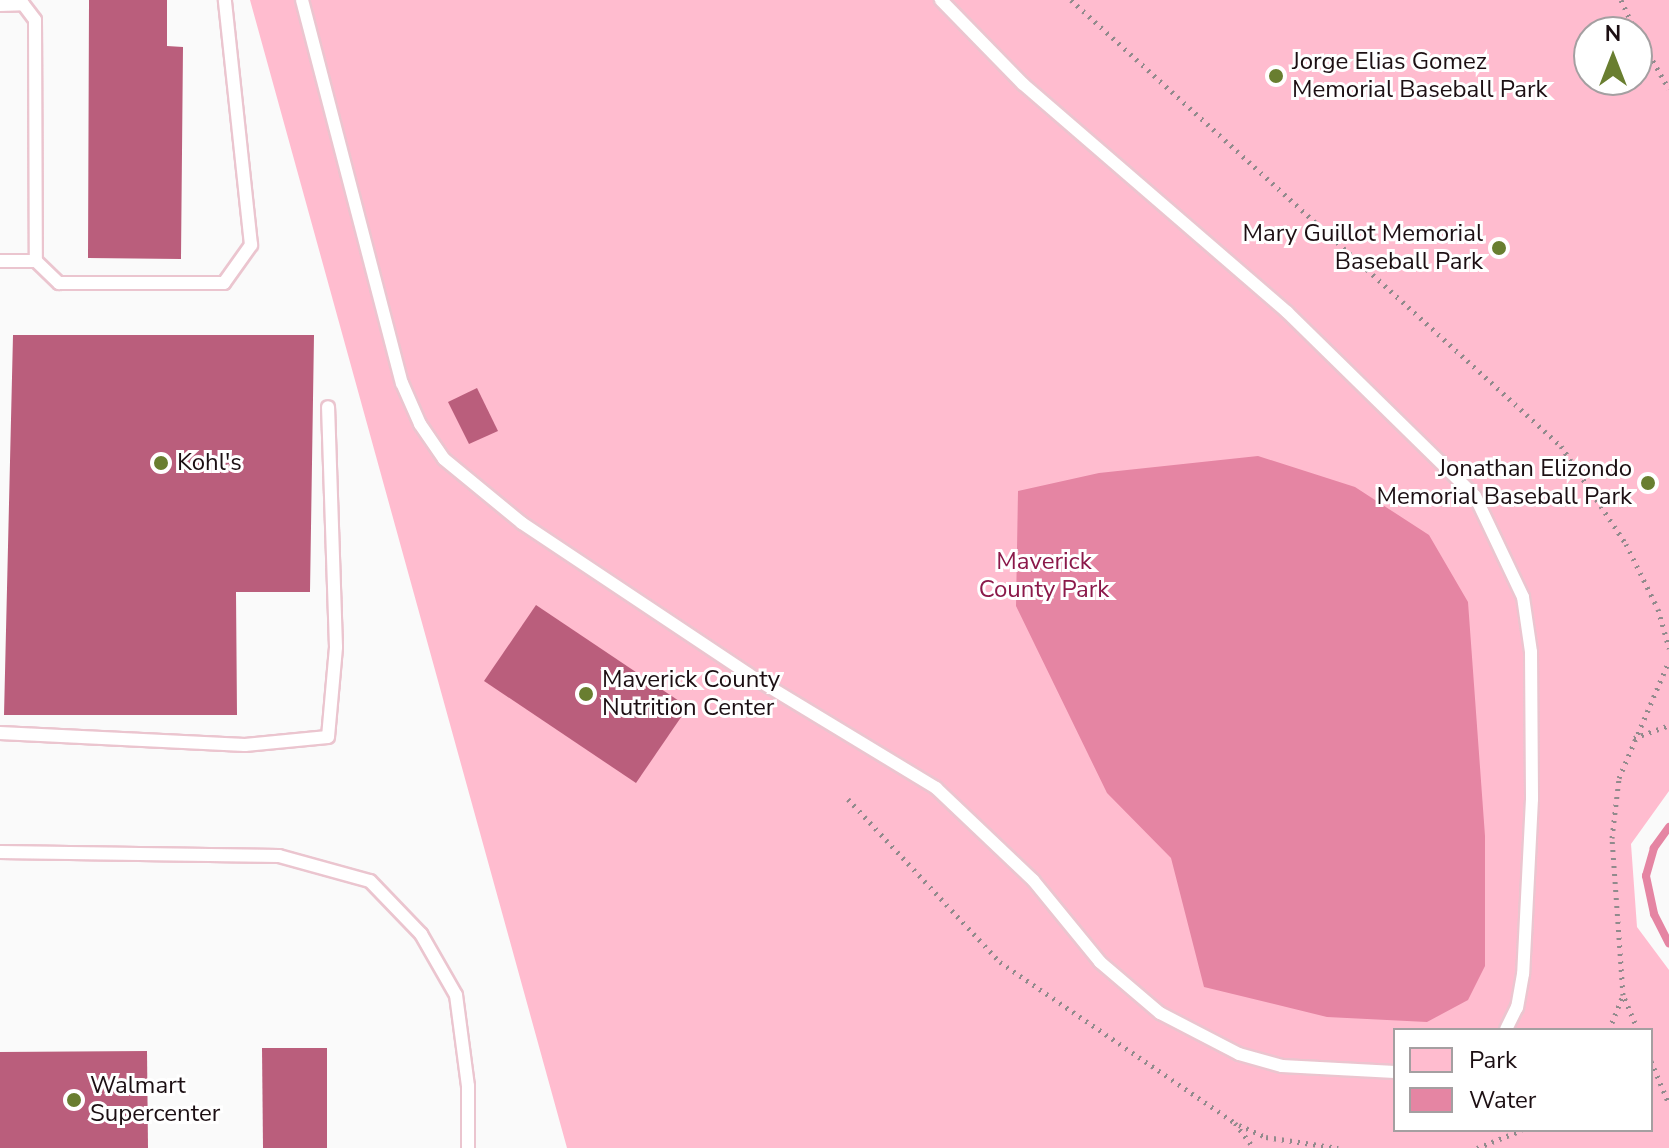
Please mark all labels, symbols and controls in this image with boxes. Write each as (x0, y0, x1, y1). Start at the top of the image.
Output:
north arrow (1573, 16, 1653, 96)
text: N (1605, 19, 1621, 49)
place label: Jorge Elias Gomez Memorial Baseball Park (1292, 48, 1548, 104)
marker: Jorge Elias Gomez Memorial Baseball Park (1267, 67, 1285, 85)
place label: Mary Guillot Memorial Baseball Park (1242, 220, 1483, 276)
marker: Mary Guillot Memorial Baseball Park (1490, 239, 1508, 257)
place label: Kohl's (177, 449, 242, 477)
marker: Kohl's (152, 454, 170, 472)
place label: Jonathan Elizondo Memorial Baseball Park (1376, 455, 1632, 511)
marker: Jonathan Elizondo Memorial Baseball Park (1639, 474, 1657, 492)
park label: Maverick County Park (979, 548, 1109, 604)
place label: Maverick County Nutrition Center (602, 666, 780, 722)
marker: Maverick County Nutrition Center (577, 685, 595, 703)
legend (1393, 1028, 1653, 1132)
text: Park (1469, 1044, 1517, 1076)
place label: Walmart Supercenter (90, 1072, 220, 1128)
text: Water (1469, 1084, 1536, 1116)
marker: Walmart Supercenter (65, 1091, 83, 1109)

